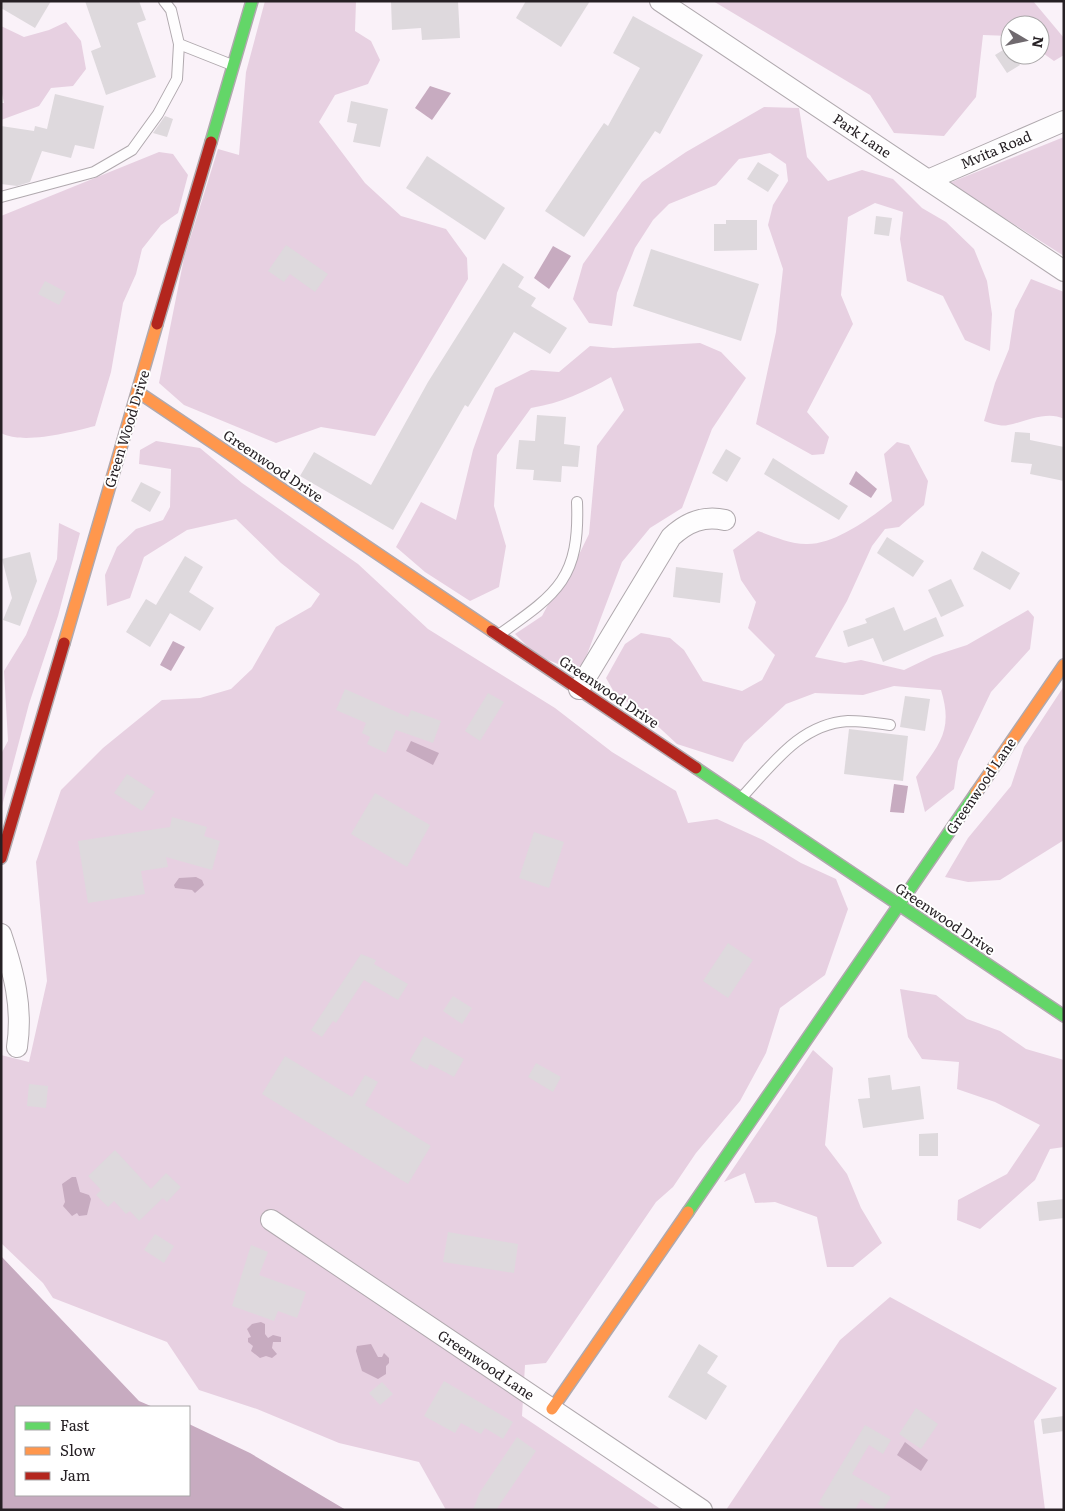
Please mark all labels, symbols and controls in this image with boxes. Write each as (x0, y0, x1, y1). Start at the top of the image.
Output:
north arrow (1000, 15, 1050, 65)
text: N (1028, 35, 1050, 50)
street label: Park Lane (829, 108, 896, 162)
street label: Mvita Road (957, 125, 1035, 173)
street label: Green Wood Drive (99, 367, 153, 490)
street label: Greenwood Drive (220, 424, 327, 506)
street label: Greenwood Drive (556, 650, 663, 732)
street label: Greenwood Lane (940, 733, 1020, 838)
street label: Greenwood Drive (892, 877, 999, 959)
street label: Greenwood Lane (434, 1324, 539, 1404)
legend (15, 1406, 190, 1496)
text: Fast (60, 1413, 89, 1436)
text: Slow (60, 1438, 95, 1461)
text: Jam (60, 1463, 91, 1486)

